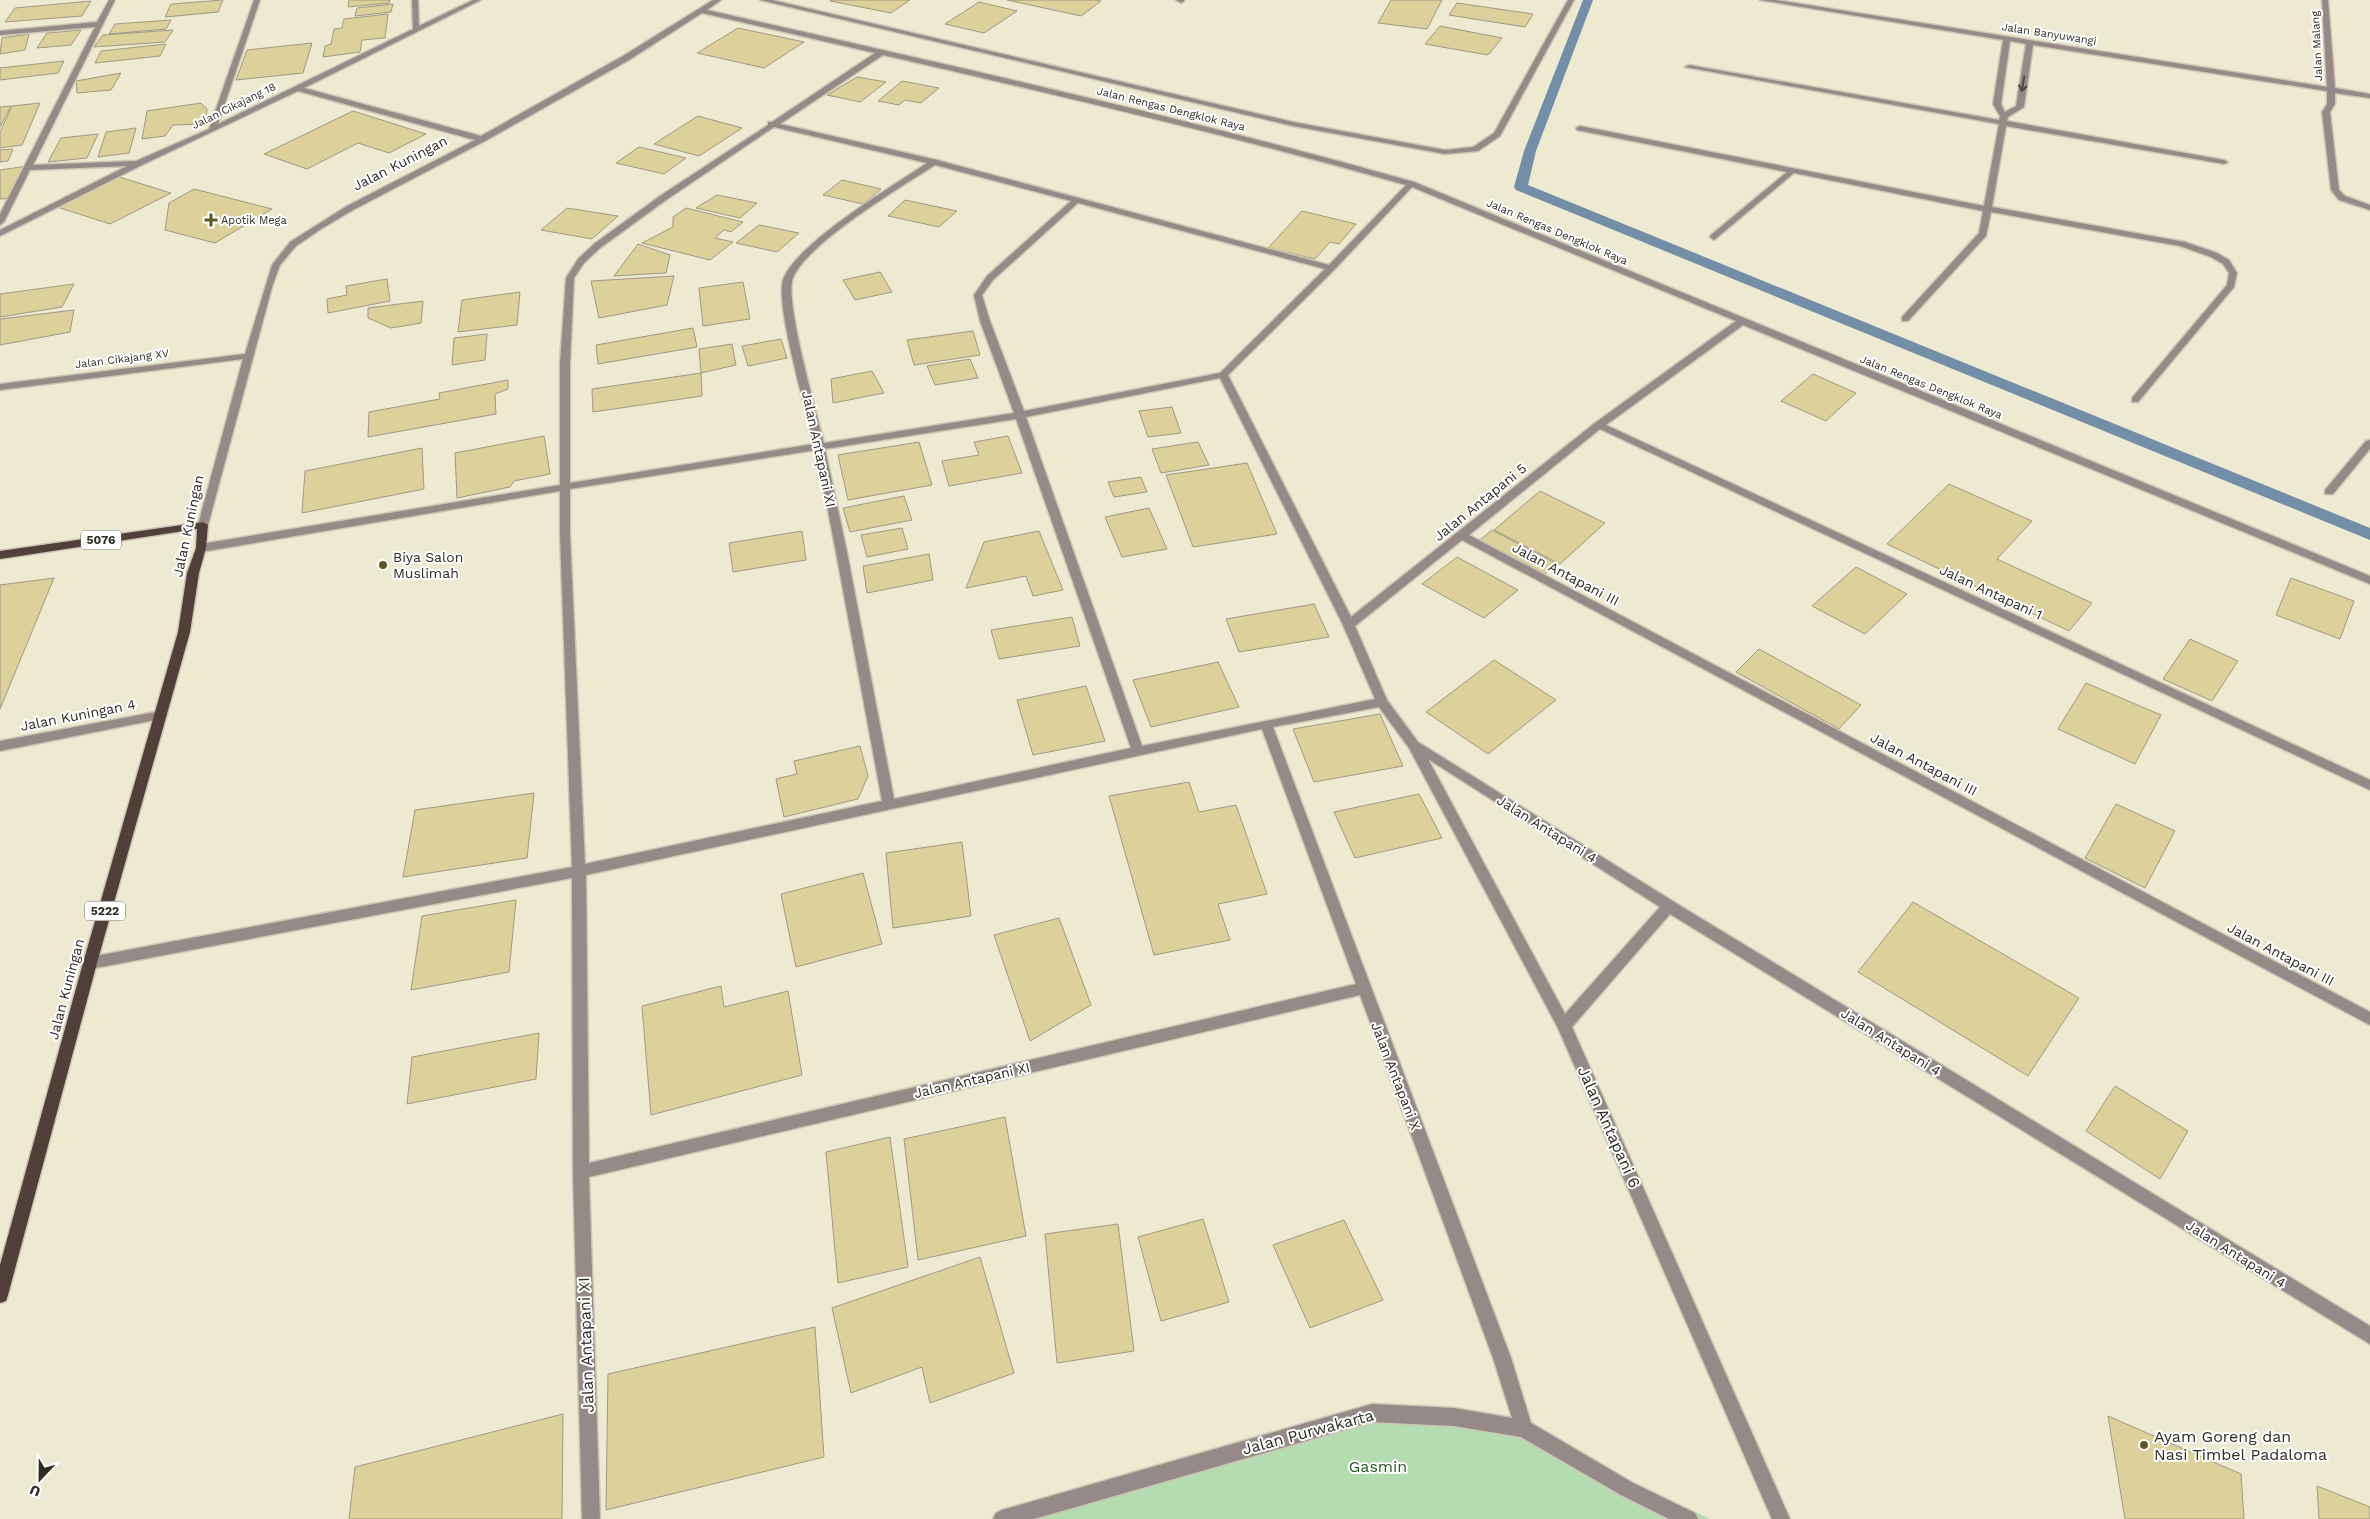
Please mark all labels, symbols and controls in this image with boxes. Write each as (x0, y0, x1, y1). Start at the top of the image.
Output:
street label: Jalan Malang (2309, 10, 2325, 81)
street label: Jalan Banyuwangi (2001, 20, 2097, 48)
one-way arrow (2018, 75, 2028, 91)
street label: Jalan Cikajang 18 (190, 80, 278, 132)
street label: Jalan Rengas Dengklok Raya (1096, 84, 1246, 134)
street label: Jalan Kuningan (350, 132, 450, 194)
street label: Jalan Rengas Dengklok Raya (1484, 196, 1630, 268)
marker: Apotik Mega (205, 214, 217, 226)
place label: Apotik Mega (221, 214, 287, 227)
street label: Jalan Cikajang XV (74, 347, 170, 371)
street label: Jalan Rengas Dengklok Raya (1858, 352, 2004, 422)
street label: Jalan Antapani XI (799, 389, 839, 509)
street label: Jalan Antapani 5 (1431, 460, 1529, 544)
street label: Jalan Kuningan (169, 474, 207, 578)
road number: 5076 (81, 530, 121, 550)
street label: Jalan Antapani III (1510, 539, 1622, 609)
place label: Biya Salon Muslimah (393, 549, 463, 581)
marker: Biya Salon Muslimah (377, 559, 389, 571)
street label: Jalan Antapani 1 (1937, 561, 2045, 623)
street label: Jalan Kuningan 4 (19, 696, 137, 734)
street label: Jalan Antapani III (1868, 729, 1980, 799)
street label: Jalan Antapani 4 (1494, 792, 1600, 866)
road number: 5222 (85, 901, 125, 920)
street label: Jalan Antapani III (2225, 919, 2337, 989)
street label: Jalan Kuningan (45, 937, 87, 1041)
street label: Jalan Antapani 4 (1838, 1005, 1944, 1079)
street label: Jalan Antapani X (1368, 1020, 1424, 1132)
street label: Jalan Antapani XI (912, 1059, 1032, 1101)
street label: Jalan Antapani 6 (1574, 1063, 1644, 1191)
street label: Jalan Antapani 4 (2183, 1217, 2289, 1291)
street label: Jalan Antapani XI (574, 1277, 598, 1413)
street label: Jalan Purwakarta (1240, 1405, 1376, 1459)
place label: Ayam Goreng dan Nasi Timbel Padaloma (2154, 1427, 2327, 1464)
marker: Ayam Goreng dan Nasi Timbel Padaloma (2138, 1439, 2150, 1451)
north arrow (15, 1454, 65, 1504)
park label: Gasmin (1349, 1457, 1407, 1476)
text: U (27, 1482, 43, 1500)

